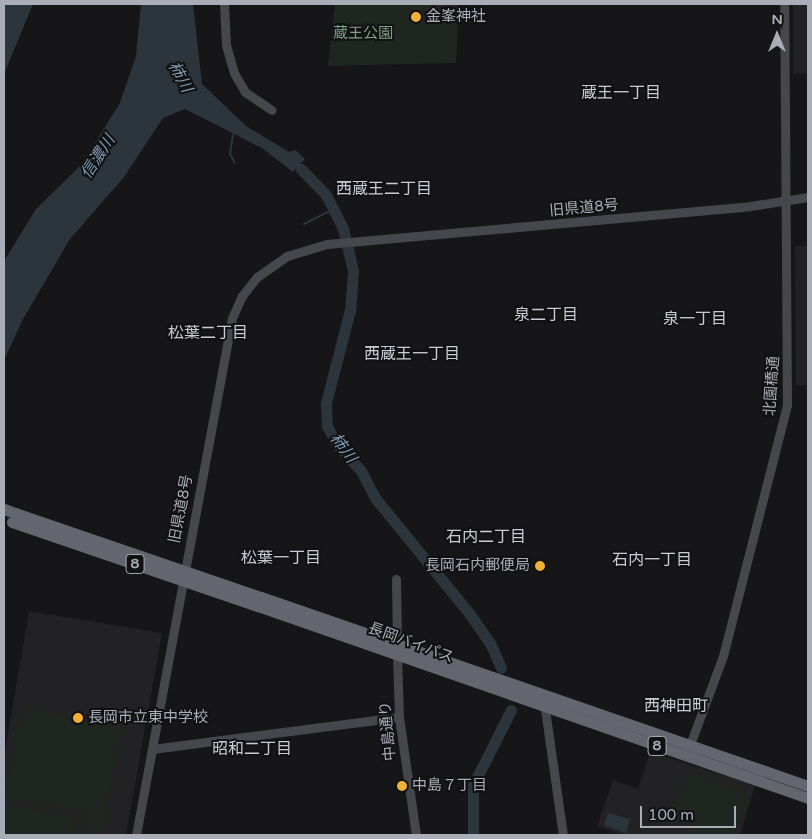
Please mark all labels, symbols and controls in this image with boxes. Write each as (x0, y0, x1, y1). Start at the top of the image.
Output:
place label: 金峯神社 (426, 8, 486, 26)
north arrow (752, 10, 802, 60)
marker: 金峯神社 (410, 11, 422, 23)
text: N (771, 11, 783, 28)
park label: 蔵王公園 (333, 25, 393, 43)
water label: 柿川 (164, 58, 196, 96)
district label: 蔵王一丁目 (581, 83, 661, 103)
water label: 信濃川 (77, 132, 119, 182)
district label: 西蔵王二丁目 (336, 179, 432, 199)
street label: 旧県道8号 (549, 196, 619, 220)
district label: 泉二丁目 (514, 305, 578, 325)
district label: 泉一丁目 (663, 309, 727, 329)
district label: 松葉二丁目 (168, 323, 248, 343)
district label: 西蔵王一丁目 (364, 344, 460, 364)
street label: 北園橋通 (761, 355, 783, 417)
water label: 柿川 (326, 429, 360, 467)
street label: 旧県道8号 (166, 473, 196, 545)
district label: 石内二丁目 (446, 527, 526, 547)
district label: 松葉一丁目 (241, 548, 321, 568)
district label: 石内一丁目 (612, 550, 692, 570)
road number: 8 (125, 552, 145, 576)
place label: 長岡石内郵便局 (425, 557, 530, 575)
marker: 長岡石内郵便局 (534, 560, 546, 572)
street label: 長岡バイパス (366, 619, 456, 667)
district label: 西神田町 (644, 696, 708, 716)
street label: 中島通り (376, 700, 400, 762)
place label: 長岡市立東中学校 (88, 709, 208, 727)
marker: 長岡市立東中学校 (72, 712, 84, 724)
road number: 8 (647, 734, 667, 758)
district label: 昭和二丁目 (212, 739, 292, 759)
place label: 中島７丁目 (412, 777, 487, 795)
marker: 中島７丁目 (396, 780, 408, 792)
scale bar (642, 796, 738, 828)
text: 100 m (648, 806, 694, 824)

